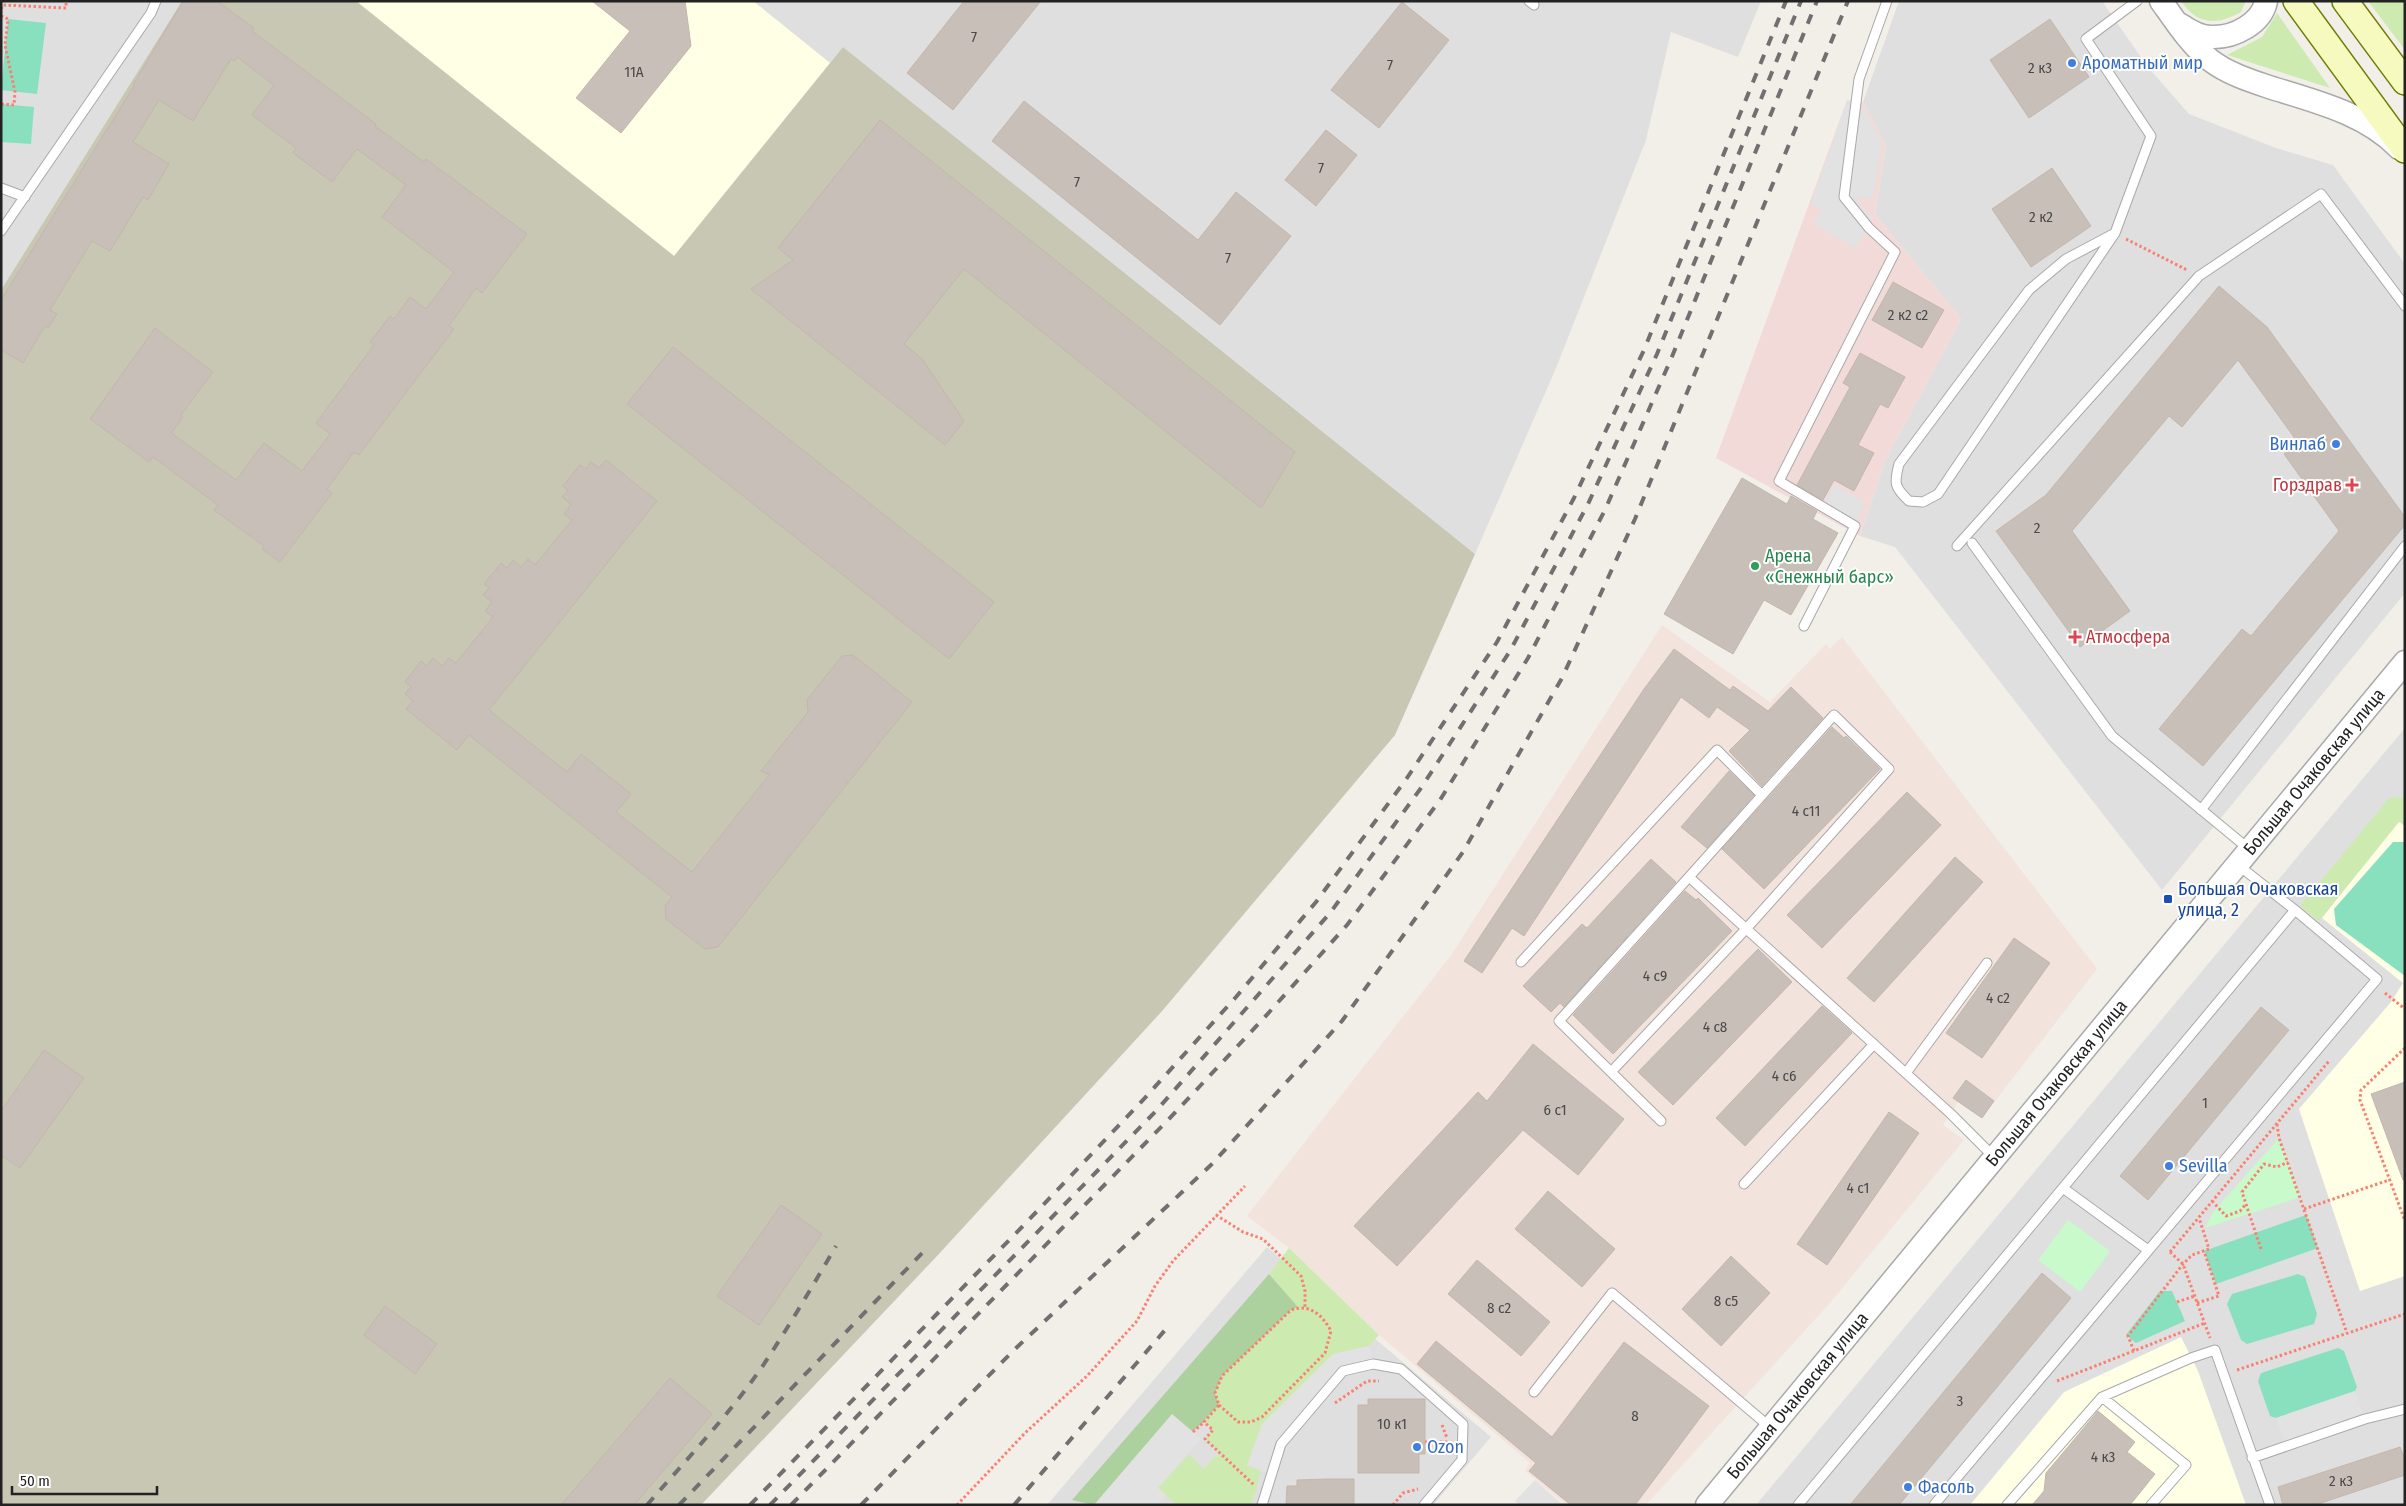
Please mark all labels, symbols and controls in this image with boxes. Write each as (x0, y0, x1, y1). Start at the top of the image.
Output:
house number: 7 (971, 28, 977, 46)
place label: Ароматный мир (2082, 52, 2203, 74)
house number: 7 (1387, 56, 1393, 74)
marker: Ароматный мир (2066, 57, 2078, 69)
house number: 2 к3 (2028, 59, 2052, 77)
house number: 11А (624, 63, 644, 81)
house number: 7 (1318, 159, 1324, 177)
house number: 7 (1074, 173, 1080, 191)
house number: 2 к2 (2029, 208, 2053, 226)
house number: 7 (1225, 249, 1231, 267)
house number: 2 к2 с2 (1888, 306, 1929, 324)
place label: Винлаб (2269, 433, 2326, 455)
marker: Винлаб (2330, 438, 2342, 450)
place label: Горздрав (2273, 474, 2342, 496)
marker: Горздрав (2346, 479, 2358, 491)
house number: 2 (2034, 519, 2041, 537)
place label: Арена «Снежный барс» (1765, 545, 1894, 588)
marker: Арена «Снежный барс» (1749, 560, 1761, 572)
place label: Атмосфера (2086, 626, 2171, 648)
marker: Атмосфера (2068, 630, 2082, 644)
street label: Большая Очаковская улица (2239, 684, 2390, 860)
house number: 4 с11 (1792, 802, 1820, 820)
place label: Большая Очаковская улица, 2 (2178, 878, 2339, 921)
marker: Большая Очаковская улица, 2 (2162, 893, 2174, 905)
house number: 4 с9 (1643, 967, 1667, 985)
house number: 4 с2 (1986, 989, 2010, 1007)
street label: Большая Очаковская улица (1981, 995, 2132, 1171)
house number: 4 с8 (1703, 1018, 1727, 1036)
house number: 4 с6 (1772, 1067, 1796, 1085)
house number: 1 (2202, 1094, 2208, 1112)
house number: 6 с1 (1543, 1101, 1567, 1119)
place label: Sevilla (2179, 1155, 2228, 1177)
marker: Sevilla (2163, 1160, 2175, 1172)
house number: 4 с1 (1847, 1179, 1869, 1197)
house number: 8 с5 (1714, 1292, 1738, 1310)
house number: 8 с2 (1487, 1299, 1511, 1317)
street label: Большая Очаковская улица (1722, 1308, 1873, 1484)
house number: 3 (1957, 1392, 1964, 1410)
house number: 8 (1631, 1407, 1639, 1425)
house number: 10 к1 (1377, 1415, 1407, 1433)
place label: Ozon (1427, 1436, 1464, 1458)
marker: Ozon (1411, 1441, 1423, 1453)
house number: 4 к3 (2091, 1448, 2116, 1466)
scale bar (12, 1464, 158, 1496)
text: 50 m (20, 1472, 50, 1490)
house number: 2 к3 (2329, 1472, 2353, 1490)
place label: Фасоль (1918, 1476, 1974, 1498)
marker: Фасоль (1902, 1481, 1914, 1493)

